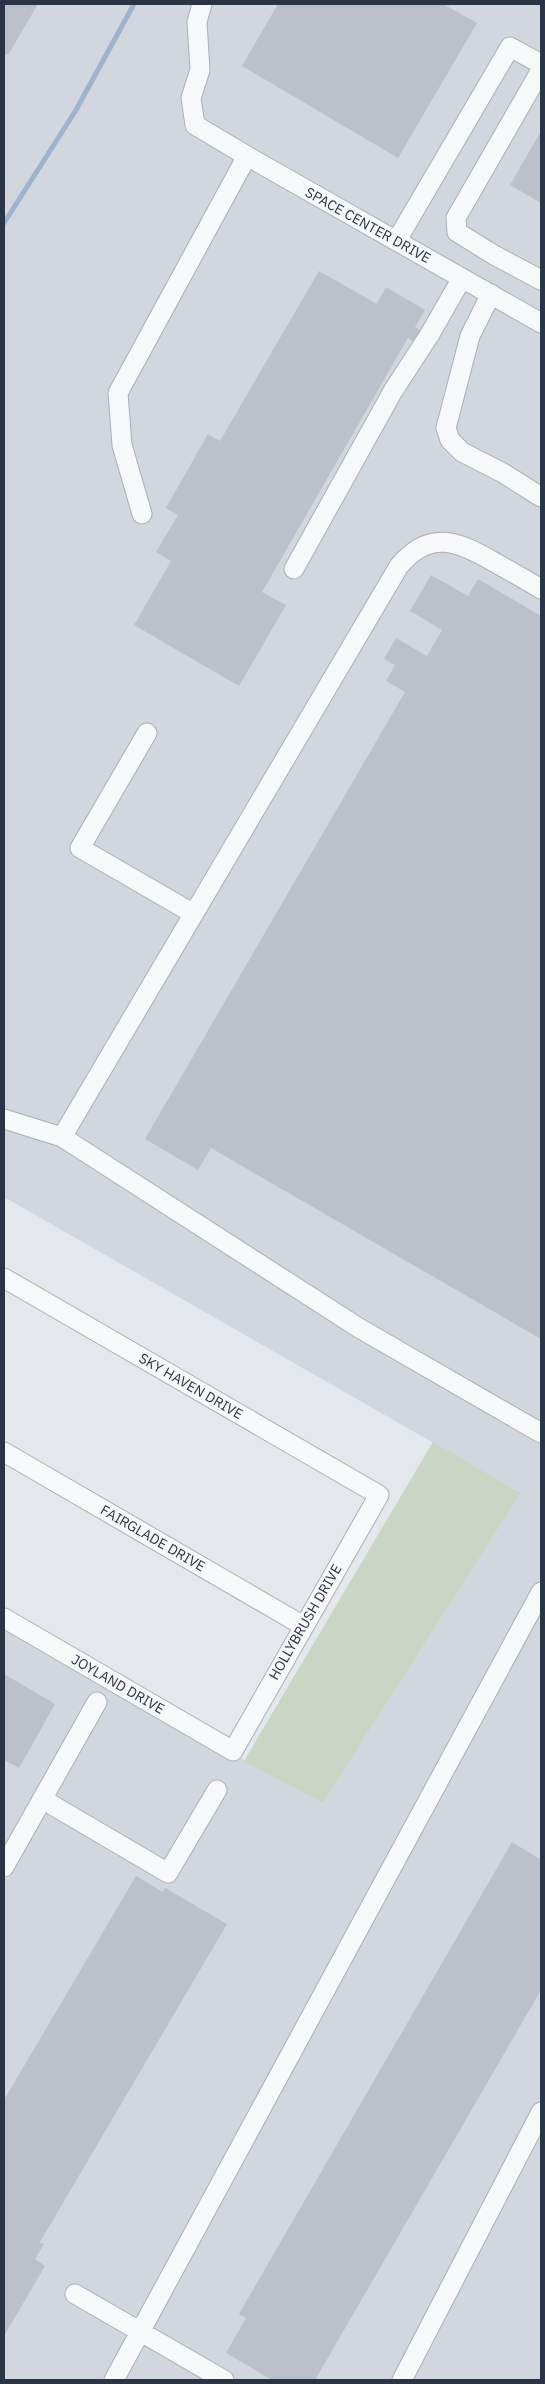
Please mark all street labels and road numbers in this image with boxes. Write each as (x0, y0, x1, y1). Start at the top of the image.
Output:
street label: SPACE CENTER DRIVE (302, 183, 434, 267)
street label: SKY HAVEN DRIVE (136, 1349, 246, 1423)
street label: FAIRGLADE DRIVE (97, 1501, 209, 1575)
street label: HOLLYBRUSH DRIVE (265, 1561, 345, 1683)
street label: JOYLAND DRIVE (68, 1650, 168, 1718)

